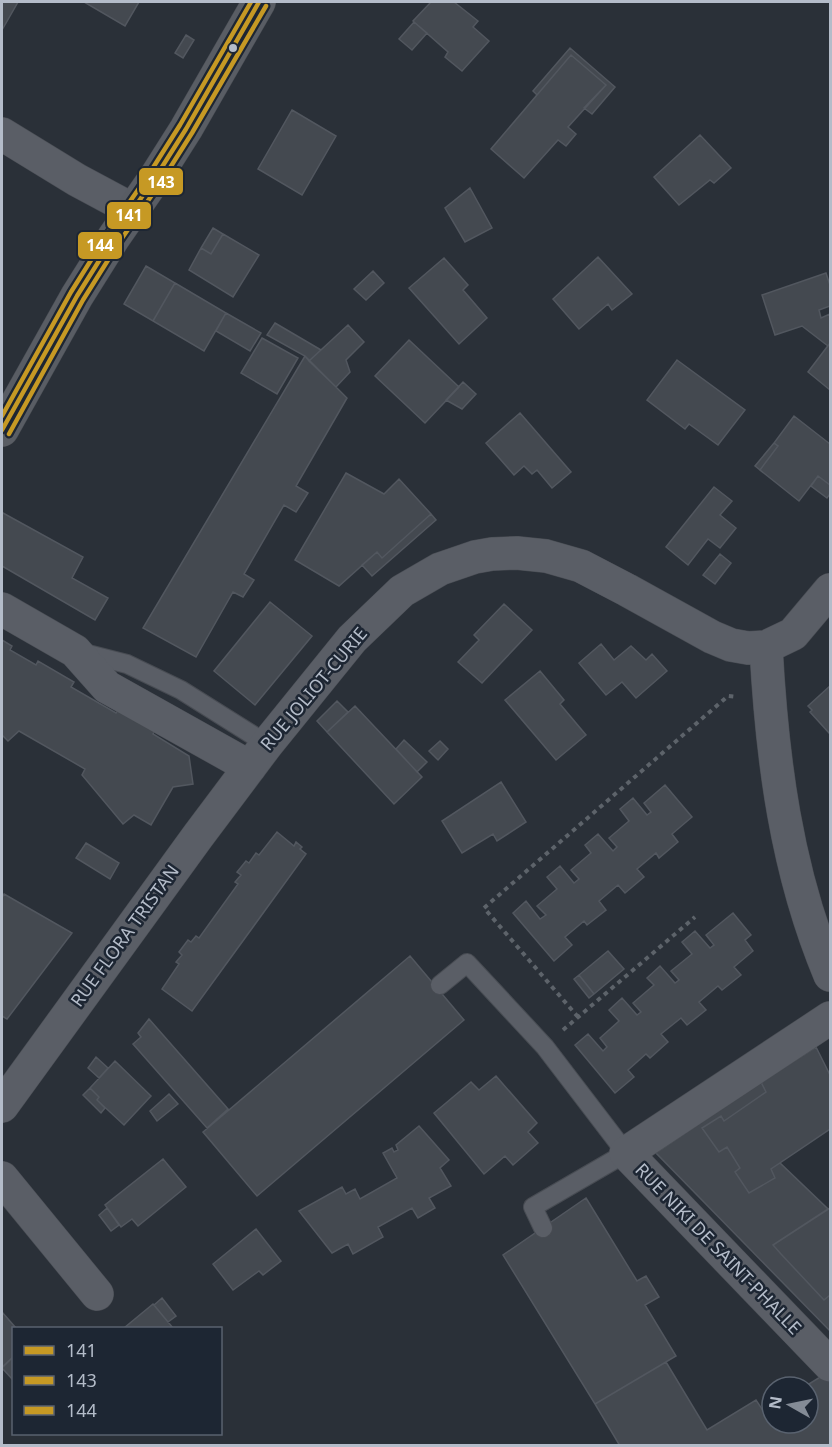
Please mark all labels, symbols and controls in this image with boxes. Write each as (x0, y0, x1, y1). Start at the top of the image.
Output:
unlabelled marker (227, 42, 239, 54)
line badge: 143 (138, 167, 184, 196)
text: 143 (147, 171, 175, 193)
line badge: 141 (106, 201, 152, 230)
text: 141 (115, 204, 143, 226)
line badge: 144 (77, 231, 123, 260)
text: 144 (86, 234, 114, 256)
street label: RUE JOLIOT-CURIE (255, 622, 372, 755)
street label: RUE FLORA TRISTAN (65, 860, 184, 1011)
street label: RUE NIKI DE SAINT-PHALLE (630, 1157, 807, 1339)
legend (12, 1327, 222, 1435)
text: 141 (66, 1338, 97, 1362)
text: 143 (66, 1368, 97, 1392)
north arrow (760, 1375, 820, 1435)
text: N (763, 1395, 787, 1411)
text: 144 (66, 1398, 97, 1422)

